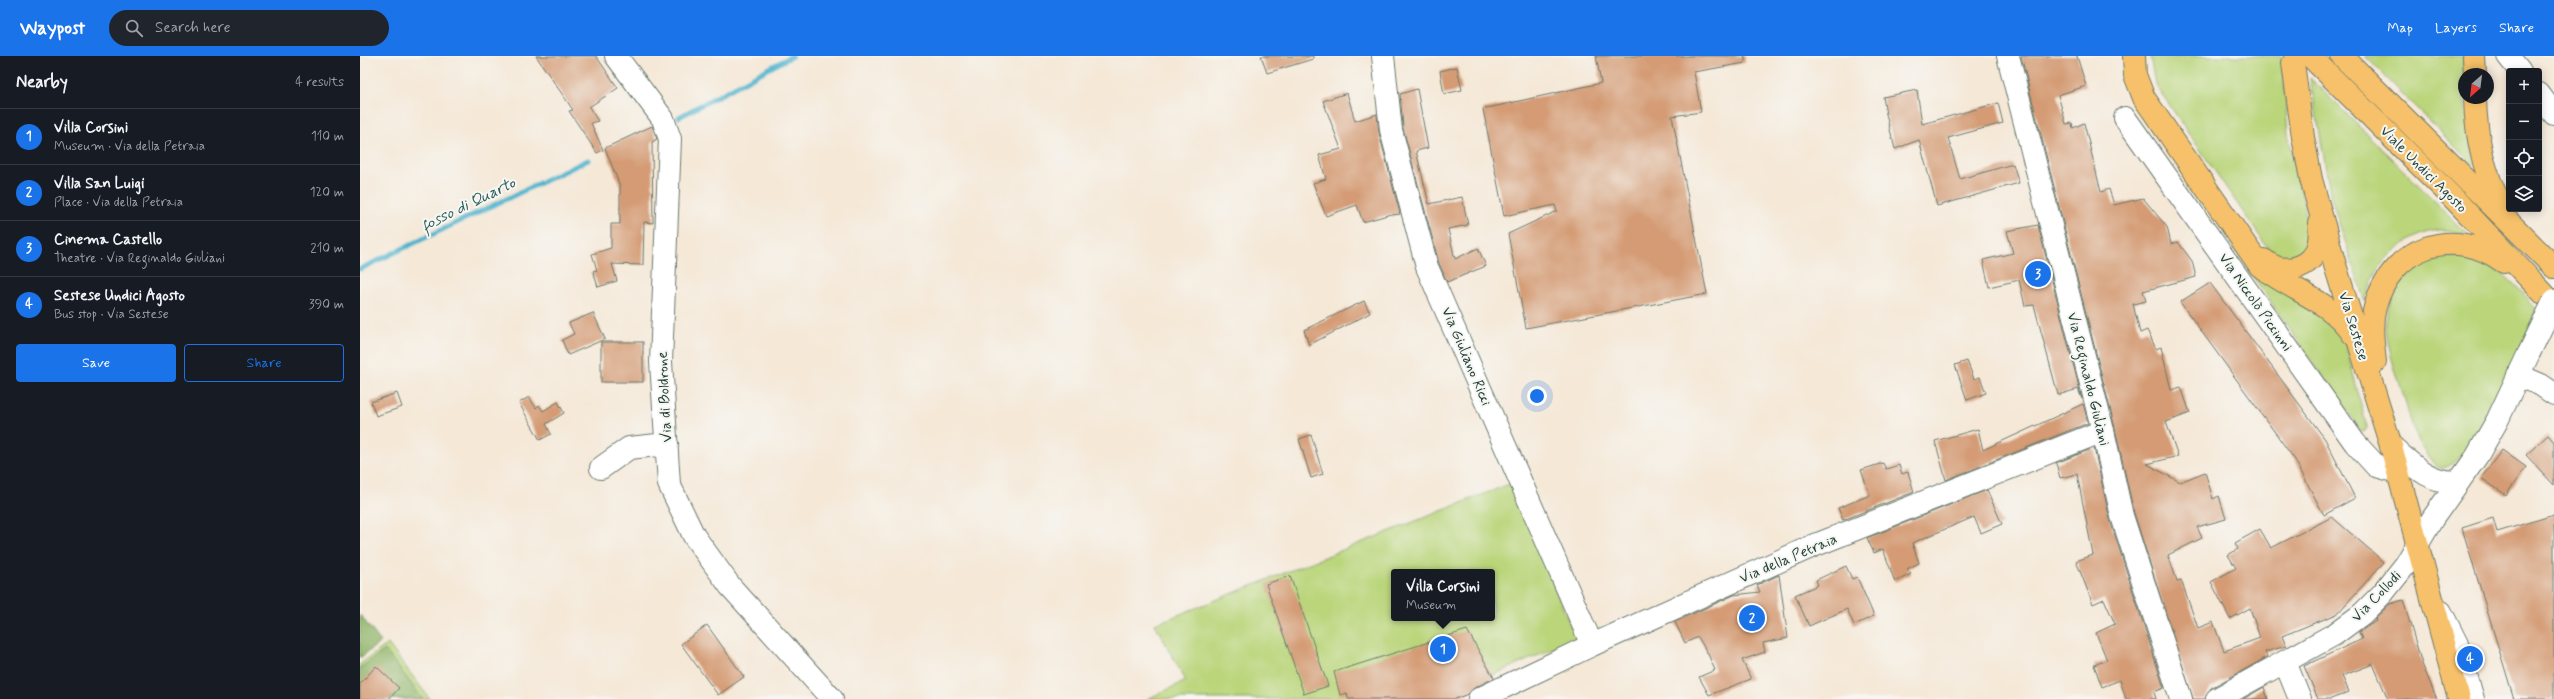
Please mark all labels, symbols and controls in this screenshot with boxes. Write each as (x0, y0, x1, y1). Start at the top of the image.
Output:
search box (109, 10, 389, 46)
text: Waypost (20, 16, 85, 41)
icon: search (123, 17, 145, 39)
text: Search here (155, 18, 231, 38)
text: Map (2387, 19, 2413, 37)
text: Layers (2435, 19, 2477, 37)
text: Share (2499, 19, 2534, 37)
north arrow (2458, 68, 2494, 104)
map controls (2506, 68, 2542, 212)
button: + (2506, 68, 2542, 104)
text: Nearby (16, 71, 68, 93)
text: 4 results (295, 74, 344, 91)
button: − (2506, 104, 2542, 140)
text: Villa Corsini (54, 118, 128, 138)
street label: Viale Undici Agosto (2375, 122, 2471, 218)
text: 1 (26, 128, 32, 145)
text: 110 m (311, 128, 344, 145)
text: Museum · Via della Petraia (54, 138, 205, 155)
button: locate (2506, 140, 2542, 176)
water label: fosso di Quarto (418, 172, 520, 238)
text: Villa San Luigi (54, 174, 145, 194)
button: layers (2506, 176, 2542, 212)
text: 2 (26, 184, 32, 201)
text: 120 m (310, 184, 344, 201)
text: Place · Via della Petraia (54, 194, 183, 211)
text: Cinema Castello (54, 230, 162, 250)
text: 3 (26, 240, 32, 257)
text: 210 m (310, 240, 344, 257)
street label: Via Niccolò Piccinni (2214, 249, 2297, 356)
text: Theatre · Via Reginaldo Giuliani (54, 250, 225, 267)
pin: 3 (2025, 259, 2051, 289)
text: Sestese Undici Agosto (54, 286, 185, 306)
street label: Via Sestese (2333, 289, 2373, 363)
text: 4 (25, 296, 33, 313)
text: 390 m (309, 296, 344, 313)
street label: Via Giuliano Ricci (1436, 304, 1496, 409)
text: Bus stop · Via Sestese (54, 306, 169, 323)
street label: Via Reginaldo Giuliani (2061, 310, 2114, 448)
button: Save (16, 344, 176, 382)
button: Share (184, 344, 344, 382)
street label: Via di Boldrone (653, 351, 677, 443)
your location (1527, 386, 1547, 406)
street label: Via della Petraia (1736, 529, 1840, 589)
street label: Via Collodi (2347, 567, 2406, 627)
popup (1391, 569, 1495, 621)
text: Villa Corsini (1406, 577, 1480, 597)
text: Museum (1406, 597, 1456, 614)
pin: 2 (1739, 603, 1765, 633)
pin: 1 (1430, 634, 1456, 664)
pin: 4 (2457, 644, 2483, 674)

